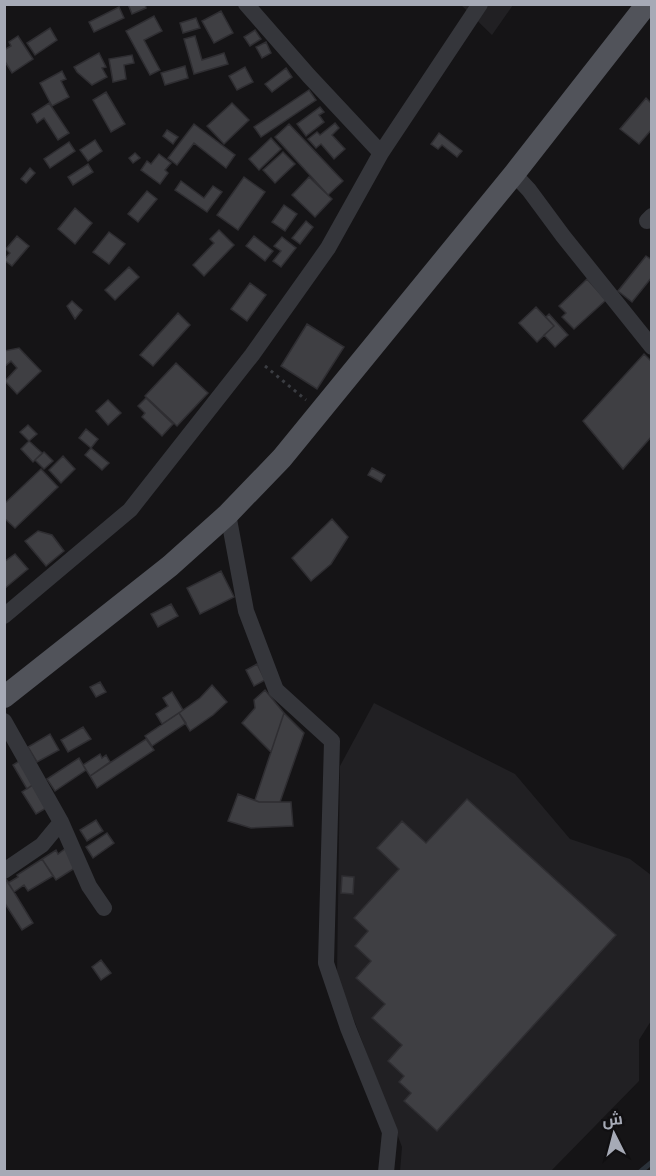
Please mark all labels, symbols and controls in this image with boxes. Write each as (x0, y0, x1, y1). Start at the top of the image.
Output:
north arrow (584, 1104, 644, 1164)
text: ش (601, 1107, 624, 1131)

